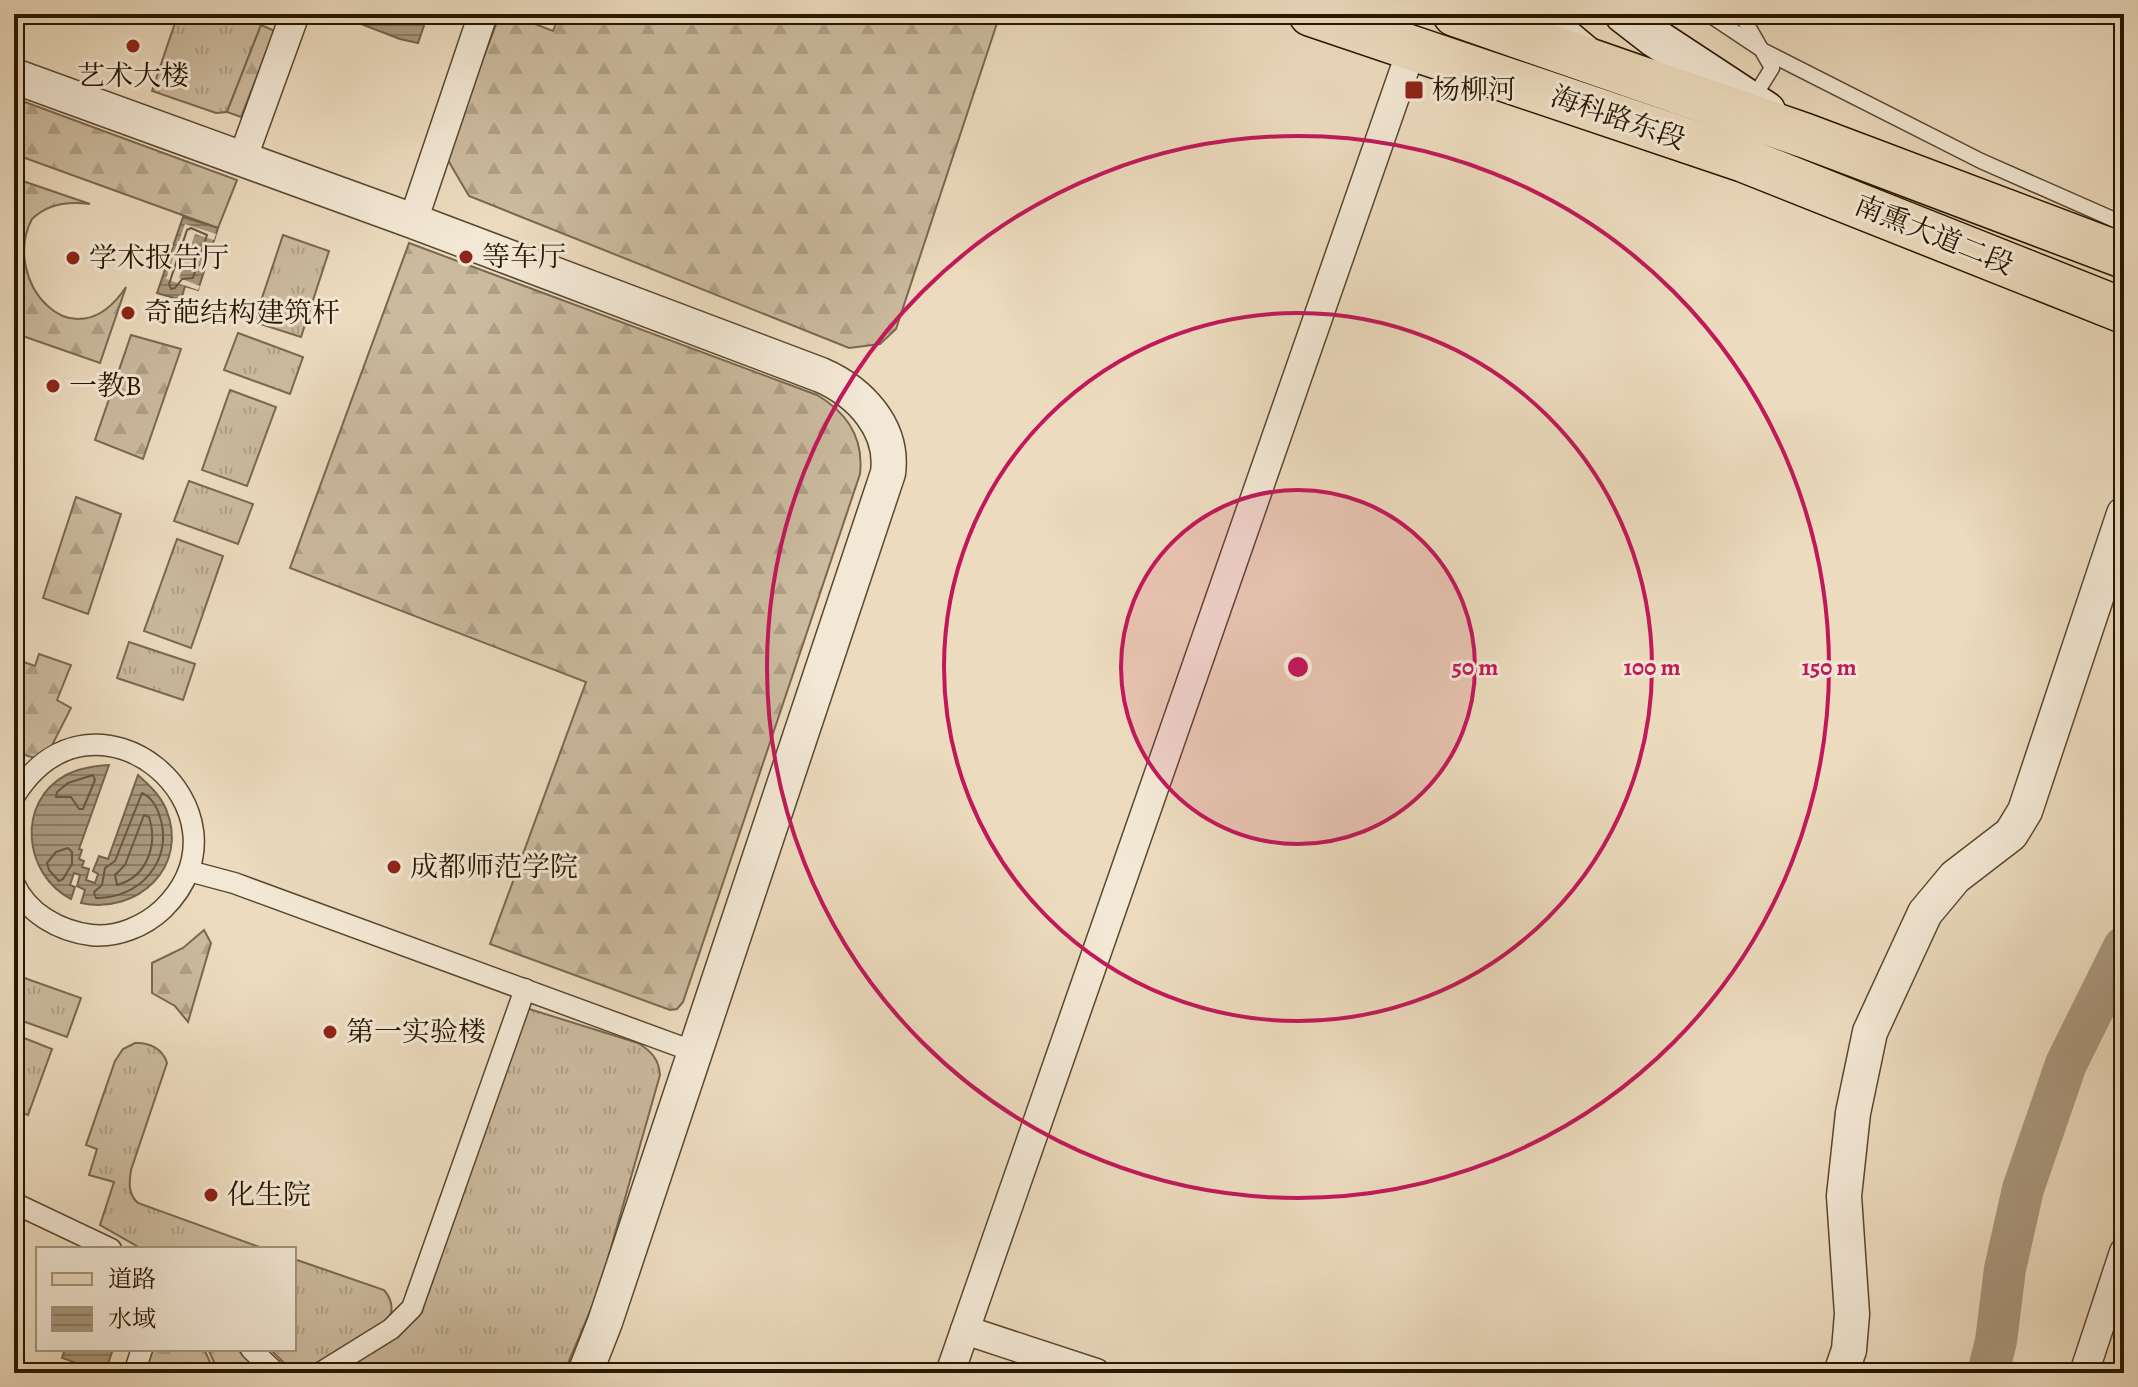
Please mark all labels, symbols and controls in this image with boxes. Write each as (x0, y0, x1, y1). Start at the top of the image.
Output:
marker: 艺术大楼 (124, 37, 142, 55)
place label: 艺术大楼 (77, 57, 189, 95)
place label: 杨柳河 (1432, 71, 1516, 109)
street label: 海科路东段 (1546, 77, 1690, 159)
marker: 杨柳河 (1403, 79, 1425, 101)
street label: 南熏大道二段 (1849, 186, 2019, 284)
place label: 等车厅 (482, 238, 566, 276)
place label: 学术报告厅 (89, 239, 229, 277)
marker: 等车厅 (457, 248, 475, 266)
marker: 学术报告厅 (64, 249, 82, 267)
place label: 奇葩结构建筑杆 (144, 294, 340, 332)
marker: 奇葩结构建筑杆 (119, 304, 137, 322)
place label: 一教B (69, 367, 142, 405)
marker: 一教B (44, 377, 62, 395)
text: 50 m (1452, 651, 1498, 683)
text: 100 m (1623, 651, 1681, 683)
text: 150 m (1801, 651, 1857, 683)
centre of rings (1284, 653, 1312, 681)
place label: 成都师范学院 (410, 848, 578, 886)
marker: 成都师范学院 (385, 858, 403, 876)
place label: 第一实验楼 (346, 1013, 486, 1051)
marker: 第一实验楼 (321, 1023, 339, 1041)
place label: 化生院 (227, 1176, 311, 1214)
marker: 化生院 (202, 1186, 220, 1204)
legend (36, 1247, 296, 1351)
text: 道路 (108, 1263, 156, 1295)
text: 水域 (108, 1303, 156, 1335)

